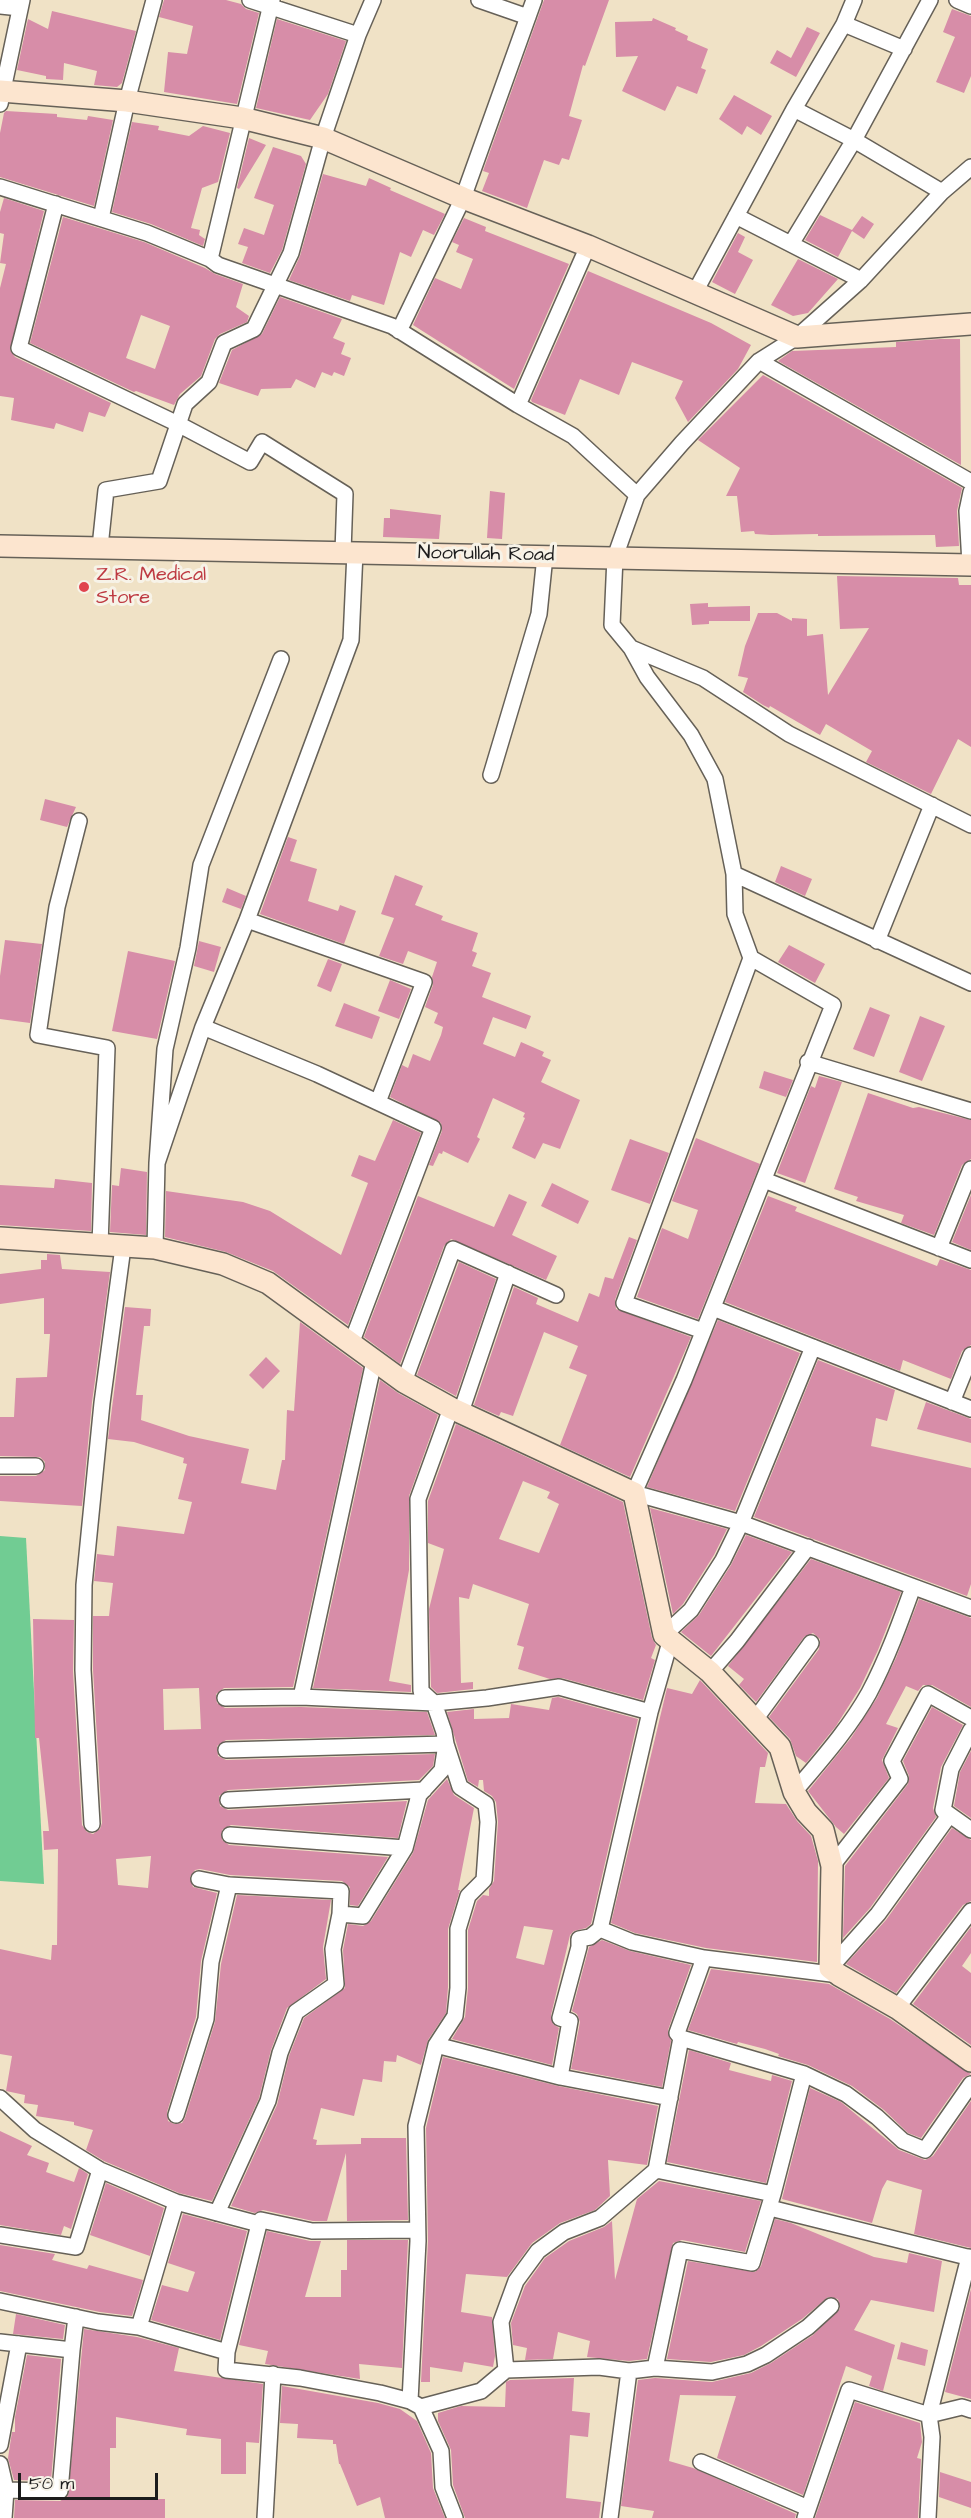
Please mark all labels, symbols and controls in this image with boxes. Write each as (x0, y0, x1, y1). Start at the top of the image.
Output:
street label: Noorullah Road (418, 542, 554, 568)
place label: Z.R. Medical Store (96, 564, 206, 611)
marker: Z.R. Medical Store (77, 580, 91, 594)
scale bar (21, 2461, 160, 2499)
text: 50 m (29, 2471, 74, 2496)

